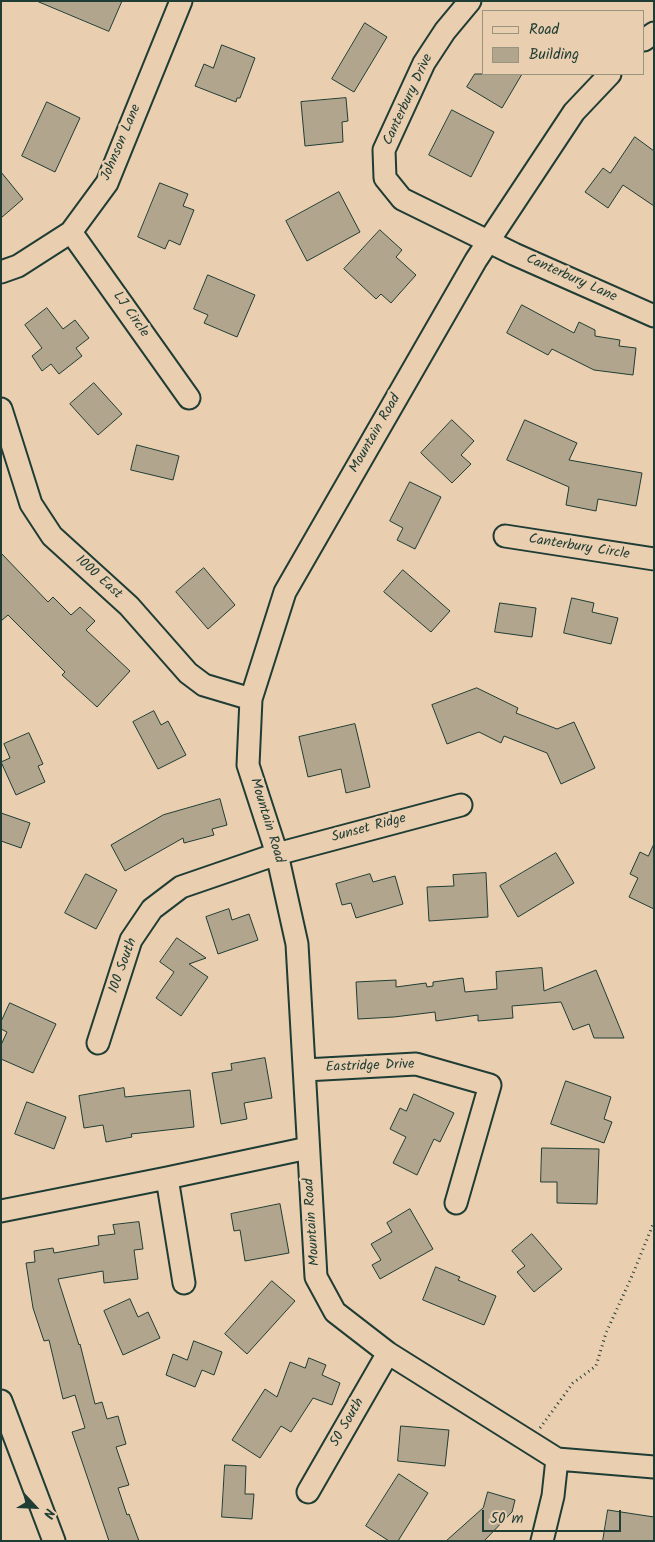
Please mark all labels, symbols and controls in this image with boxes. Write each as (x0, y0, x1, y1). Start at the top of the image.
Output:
legend (482, 10, 645, 75)
text: Road (529, 18, 559, 42)
text: Building (529, 43, 579, 67)
street label: Canterbury Drive (380, 52, 438, 148)
street label: Johnson Lane (98, 102, 146, 184)
street label: Canterbury Lane (523, 251, 619, 307)
street label: LJ Circle (108, 289, 152, 341)
street label: Mountain Road (347, 392, 405, 476)
street label: Canterbury Circle (527, 532, 631, 564)
street label: 1000 East (71, 553, 125, 603)
street label: Mountain Road (245, 776, 287, 866)
street label: Sunset Ridge (330, 811, 408, 847)
street label: 100 South (106, 936, 142, 996)
street label: Eastridge Drive (325, 1057, 415, 1077)
street label: Mountain Road (302, 1177, 324, 1267)
street label: 50 South (327, 1396, 369, 1450)
north arrow (10, 1482, 60, 1532)
scale bar (485, 1500, 624, 1532)
text: N (37, 1505, 60, 1522)
text: 50 m (490, 1507, 524, 1531)

